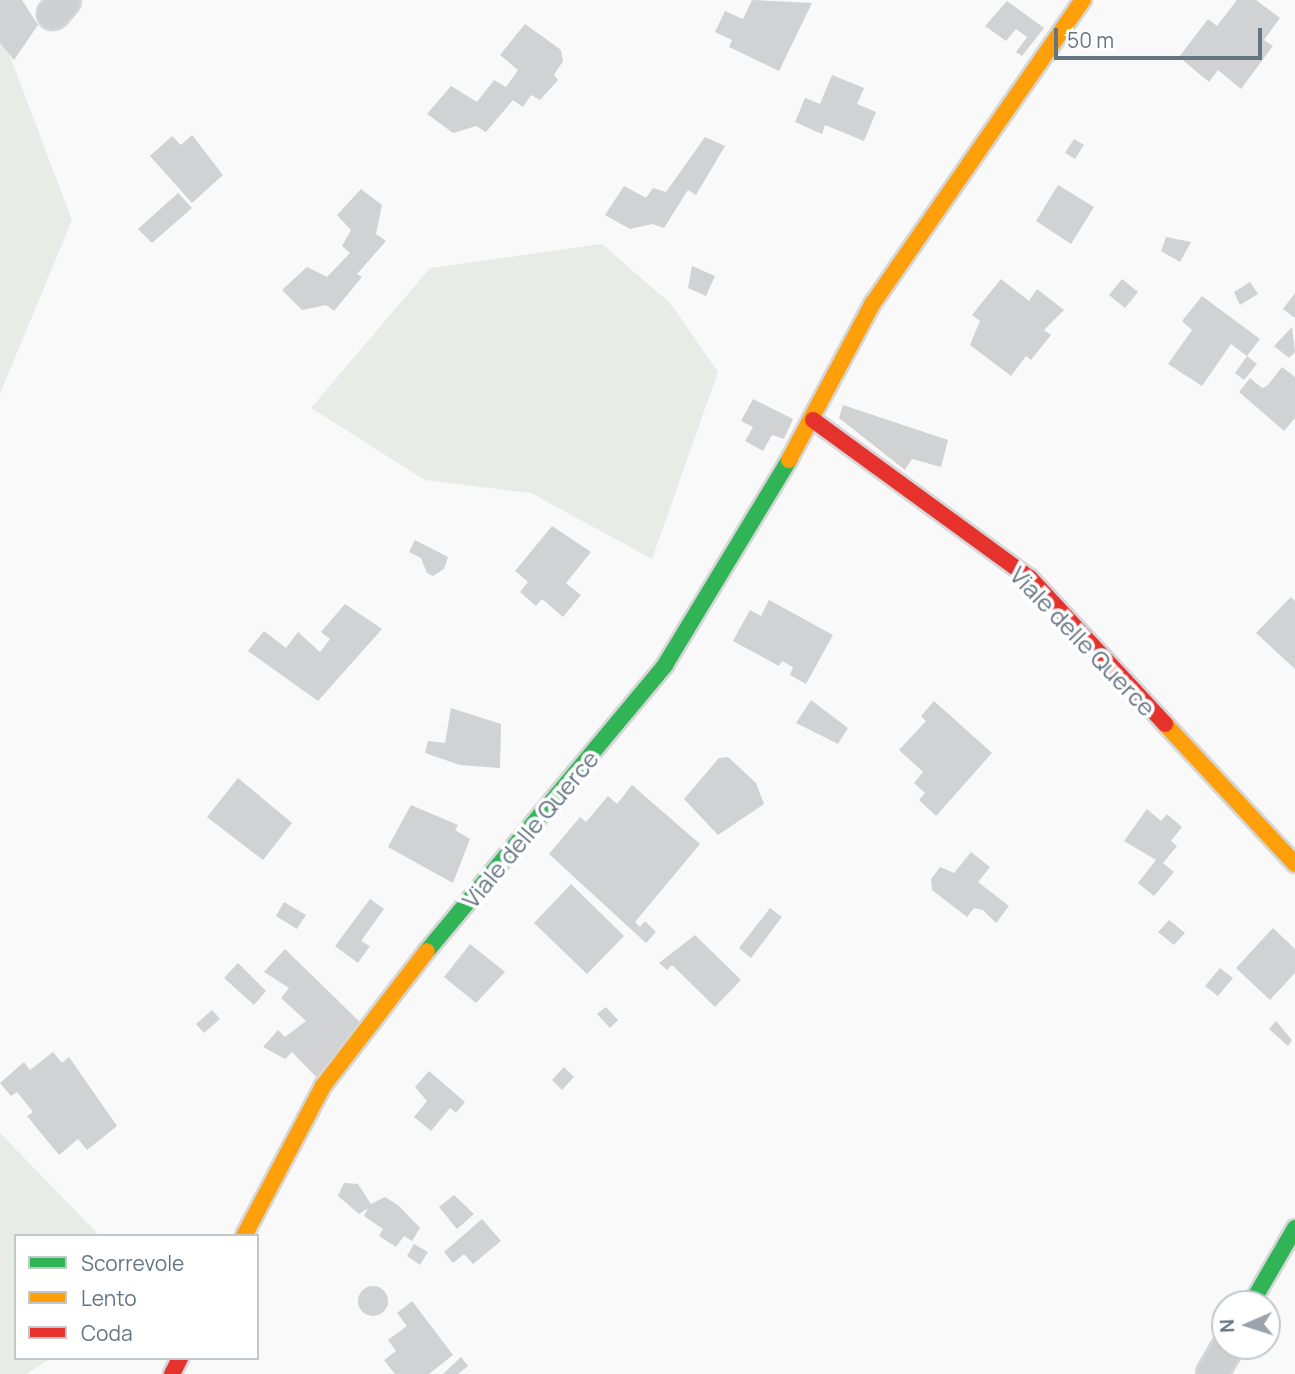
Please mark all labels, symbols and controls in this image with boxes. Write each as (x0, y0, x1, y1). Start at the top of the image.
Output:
scale bar (1057, 14, 1265, 58)
text: 50 m (1067, 26, 1114, 54)
street label: Viale delle Querce (1004, 560, 1162, 722)
street label: Viale delle Querce (456, 744, 604, 914)
legend (14, 1234, 259, 1360)
text: Scorrevole (81, 1249, 184, 1277)
text: Lento (81, 1284, 137, 1312)
north arrow (1211, 1290, 1281, 1360)
text: N (1214, 1318, 1240, 1333)
text: Coda (81, 1319, 133, 1347)

